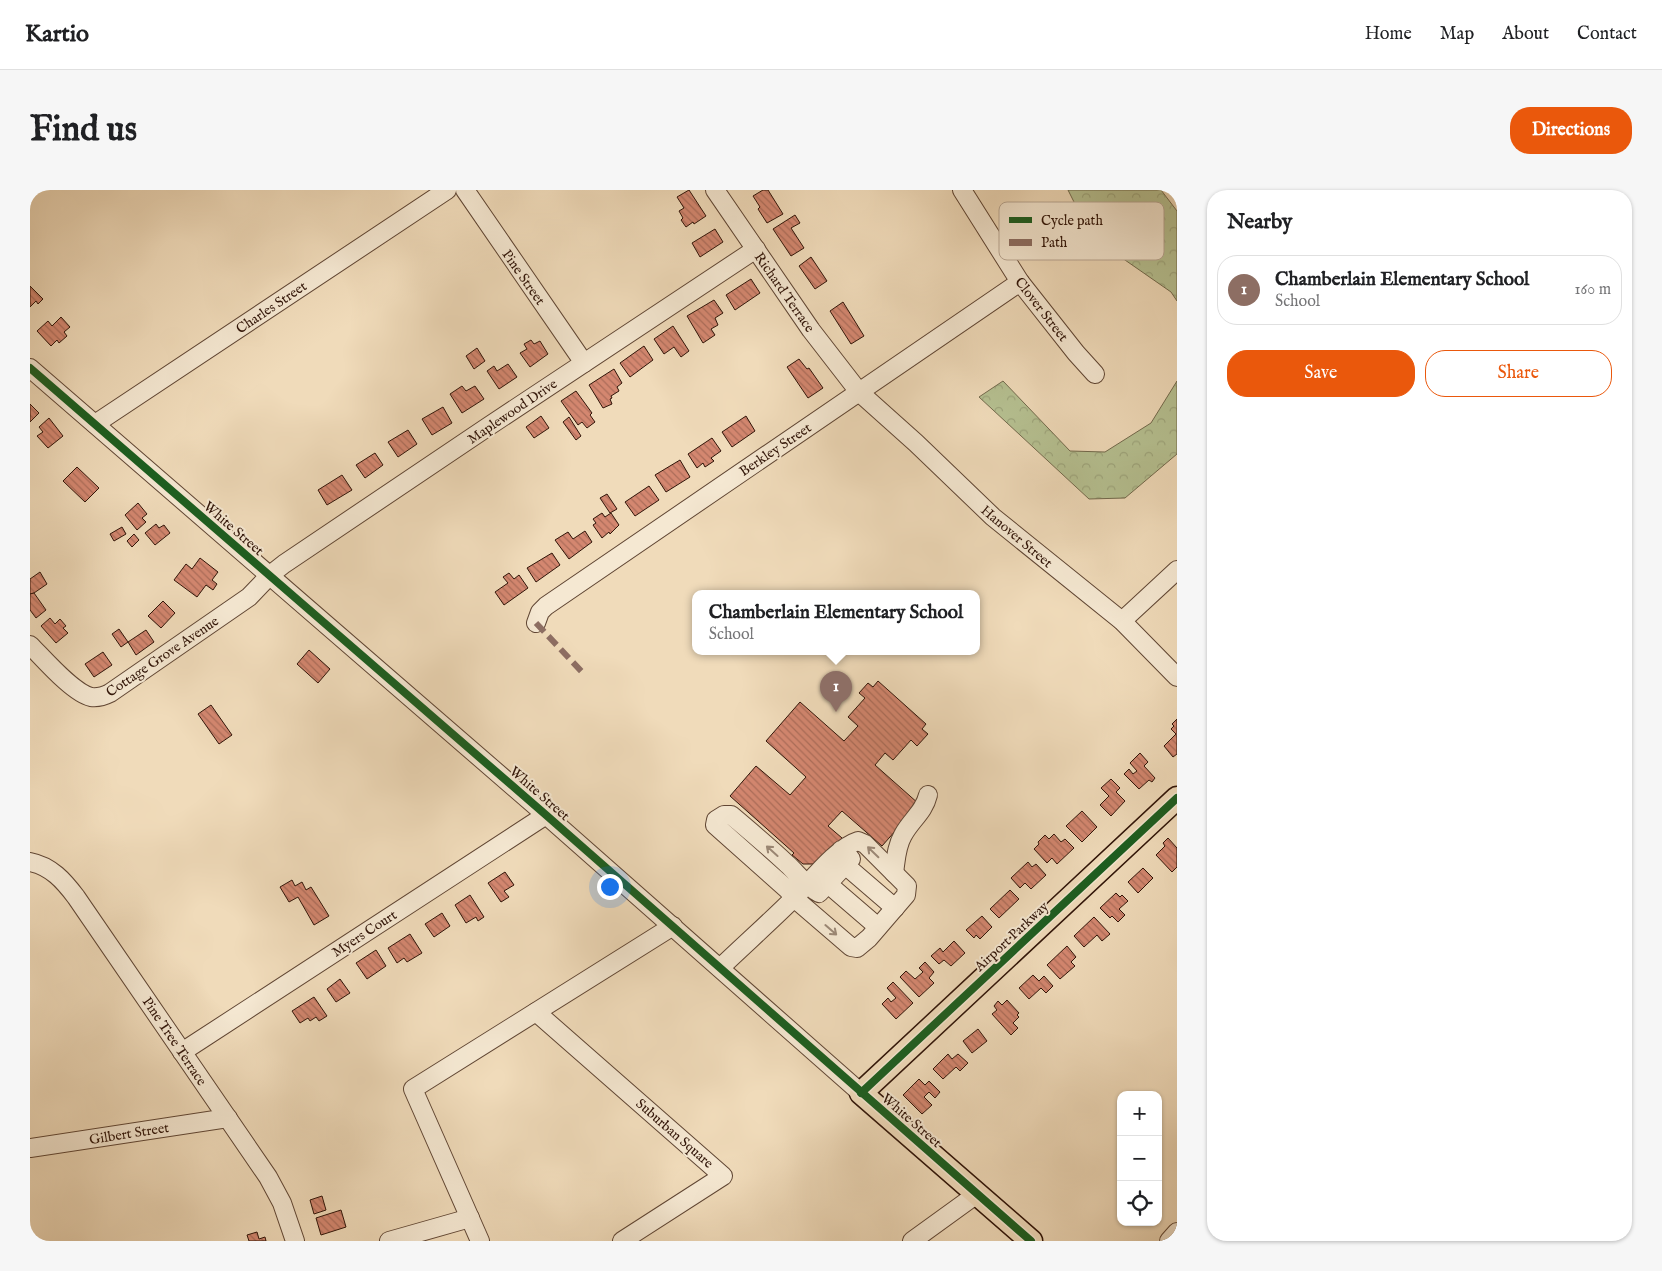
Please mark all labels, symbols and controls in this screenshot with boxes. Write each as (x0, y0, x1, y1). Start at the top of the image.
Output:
text: Kartio (25, 19, 89, 50)
text: Home (1365, 23, 1412, 46)
text: Map (1440, 23, 1474, 46)
text: About (1502, 23, 1549, 46)
text: Contact (1577, 23, 1637, 46)
button: Directions (1510, 107, 1632, 154)
text: Find us (30, 108, 137, 153)
legend (999, 202, 1164, 260)
text: Nearby (1227, 209, 1292, 236)
text: Cycle path (1041, 212, 1103, 230)
text: Path (1041, 234, 1068, 252)
street label: Pine Street (498, 246, 549, 309)
street label: Richard Terrace (750, 249, 819, 337)
text: Chamberlain Elementary School (1275, 268, 1529, 292)
street label: Clover Street (1011, 274, 1072, 346)
street label: Charles Street (233, 277, 311, 338)
text: 1 (1241, 280, 1247, 300)
text: 160 m (1575, 280, 1611, 300)
text: School (1275, 292, 1320, 312)
button: Save (1227, 350, 1415, 397)
button: Share (1425, 350, 1612, 397)
street label: Maplewood Drive (464, 375, 561, 448)
street label: Berkley Street (736, 419, 815, 481)
street label: White Street (199, 498, 267, 560)
street label: Hanover Street (977, 501, 1056, 572)
popup (692, 590, 980, 655)
text: Chamberlain Elementary School (709, 601, 963, 625)
street label: Cottage Grove Avenue (103, 612, 223, 701)
text: School (709, 625, 754, 645)
pin: 1 (820, 671, 852, 712)
street label: White Street (505, 763, 573, 825)
one-way arrow (766, 845, 779, 856)
one-way arrow (866, 846, 879, 858)
your location (597, 874, 623, 900)
street label: Airport Parkway (970, 898, 1053, 976)
street label: Myers Court (329, 906, 401, 961)
one-way arrow (824, 924, 837, 935)
street label: Pine Tree Terrace (138, 994, 211, 1090)
street label: White Street (877, 1090, 945, 1152)
map controls (1117, 1091, 1162, 1226)
button: + (1117, 1091, 1162, 1136)
street label: Suburban Square (632, 1095, 717, 1173)
street label: Gilbert Street (88, 1119, 170, 1149)
button: − (1117, 1136, 1162, 1181)
button: locate (1117, 1181, 1162, 1226)

